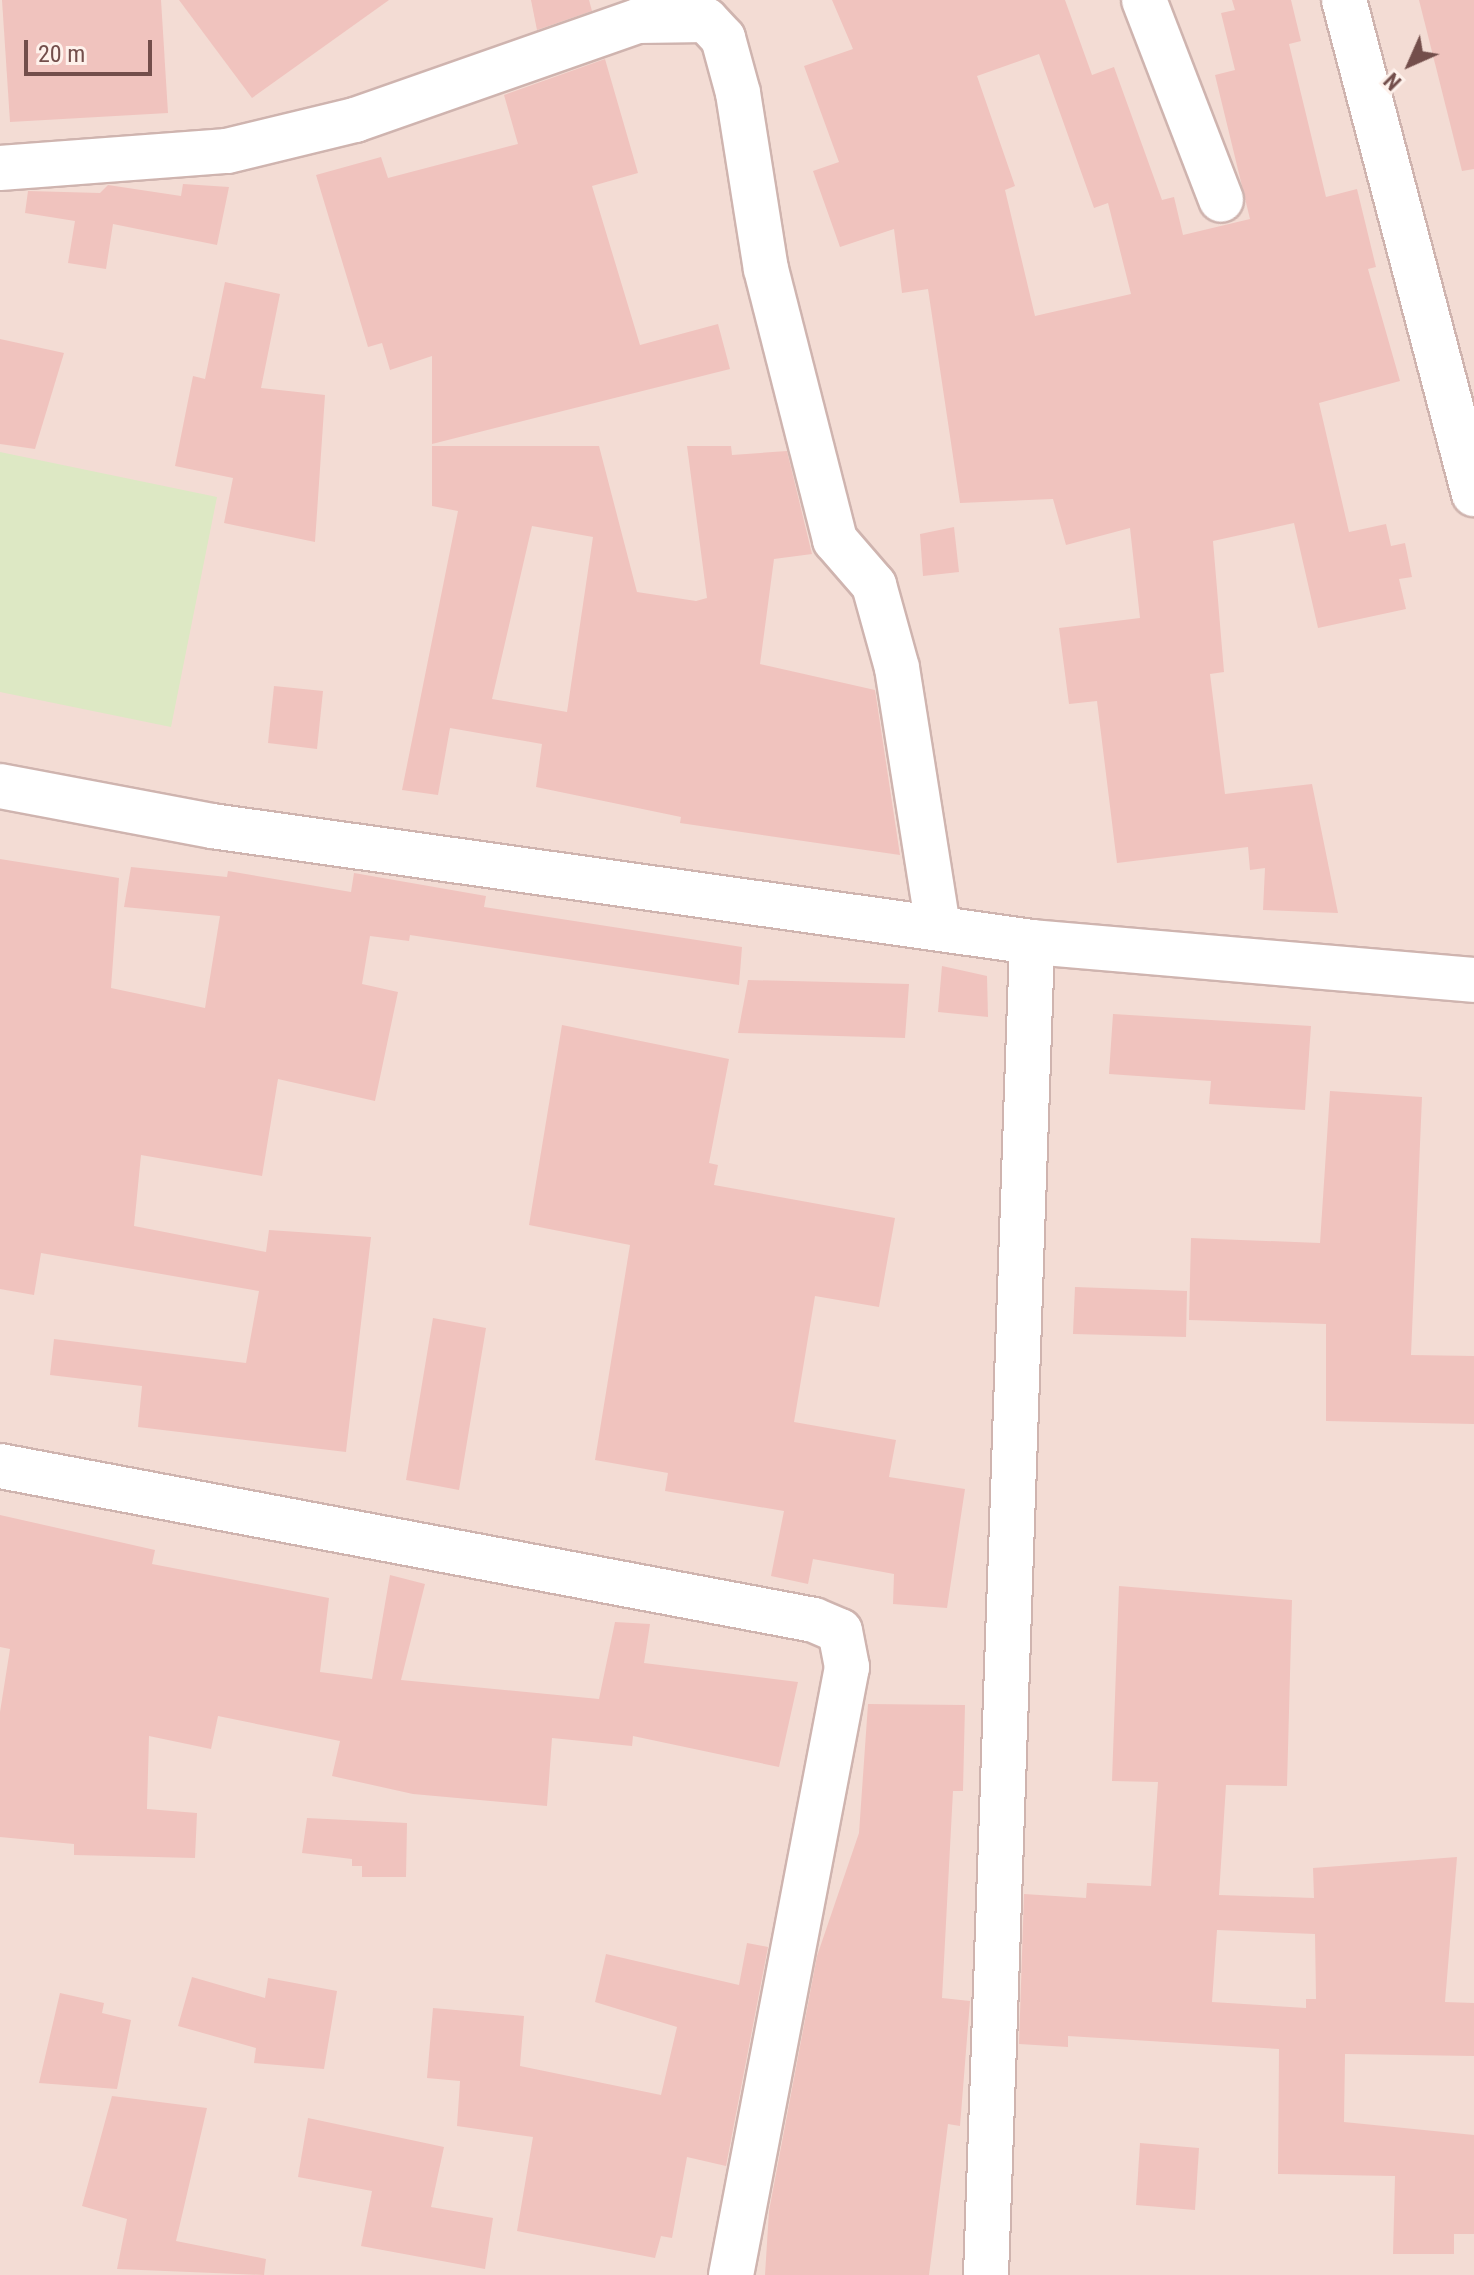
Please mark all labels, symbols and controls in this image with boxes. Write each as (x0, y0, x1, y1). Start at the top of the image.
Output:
scale bar (28, 24, 156, 74)
north arrow (1370, 24, 1450, 104)
text: 20 m (38, 40, 85, 68)
text: N (1379, 68, 1406, 95)

